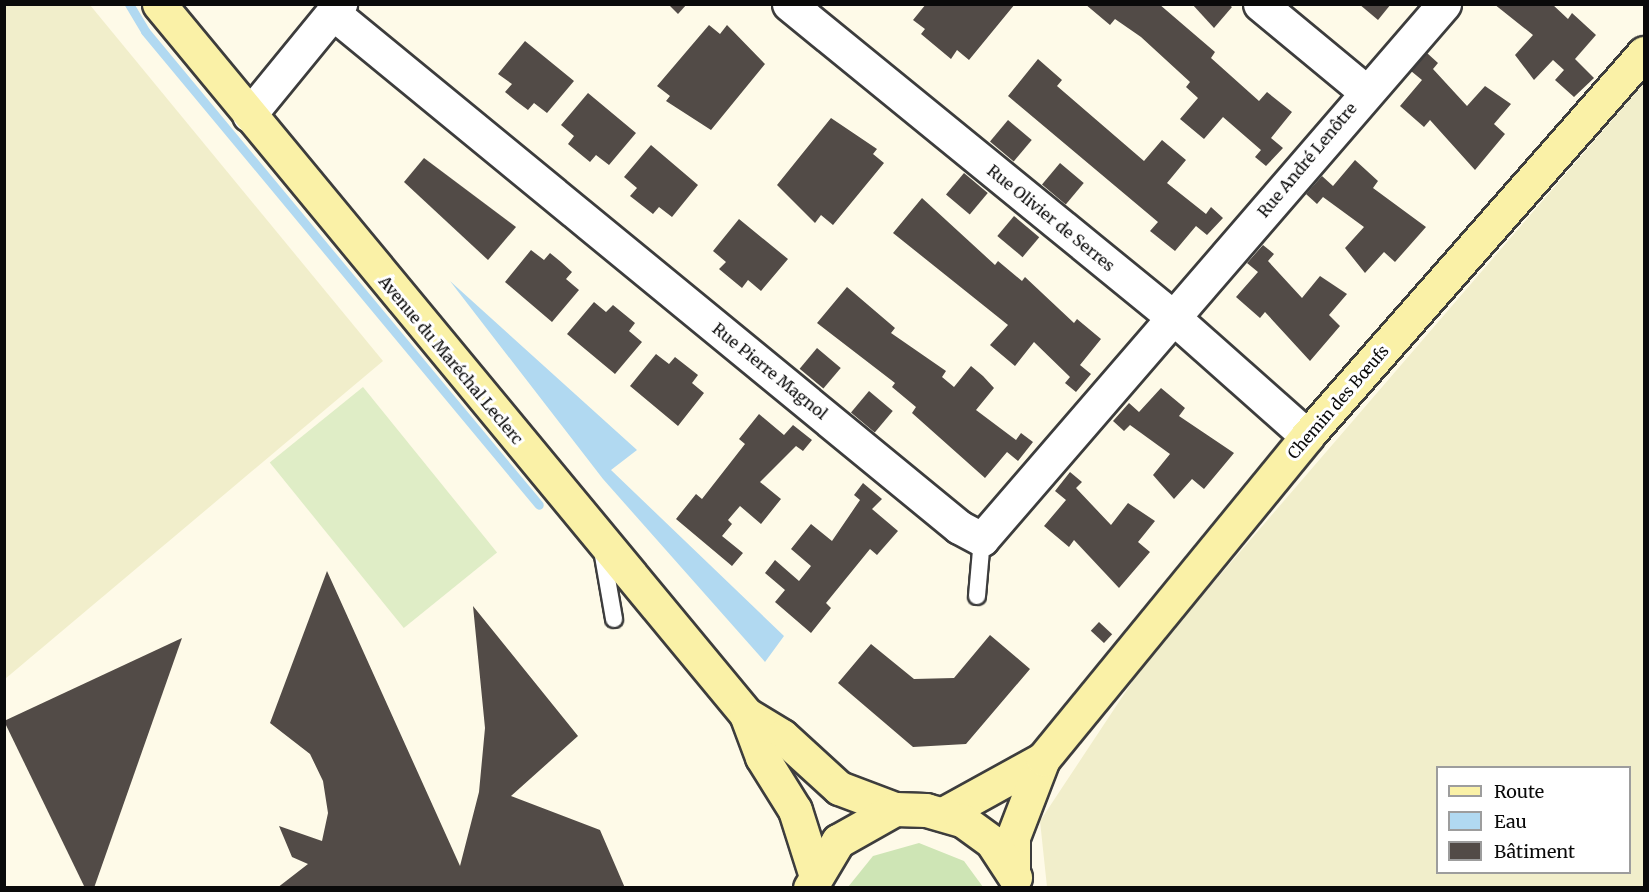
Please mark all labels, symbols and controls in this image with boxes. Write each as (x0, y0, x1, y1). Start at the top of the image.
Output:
street label: Rue André Lenôtre (1254, 99, 1360, 221)
street label: Rue Olivier de Serres (983, 161, 1119, 275)
street label: Avenue du Maréchal Leclerc (375, 272, 527, 448)
street label: Rue Pierre Magnol (709, 319, 831, 423)
street label: Chemin des Bœufs (1283, 341, 1393, 463)
legend (1436, 766, 1631, 874)
text: Route (1494, 780, 1544, 803)
text: Eau (1494, 810, 1527, 833)
text: Bâtiment (1494, 840, 1575, 863)

